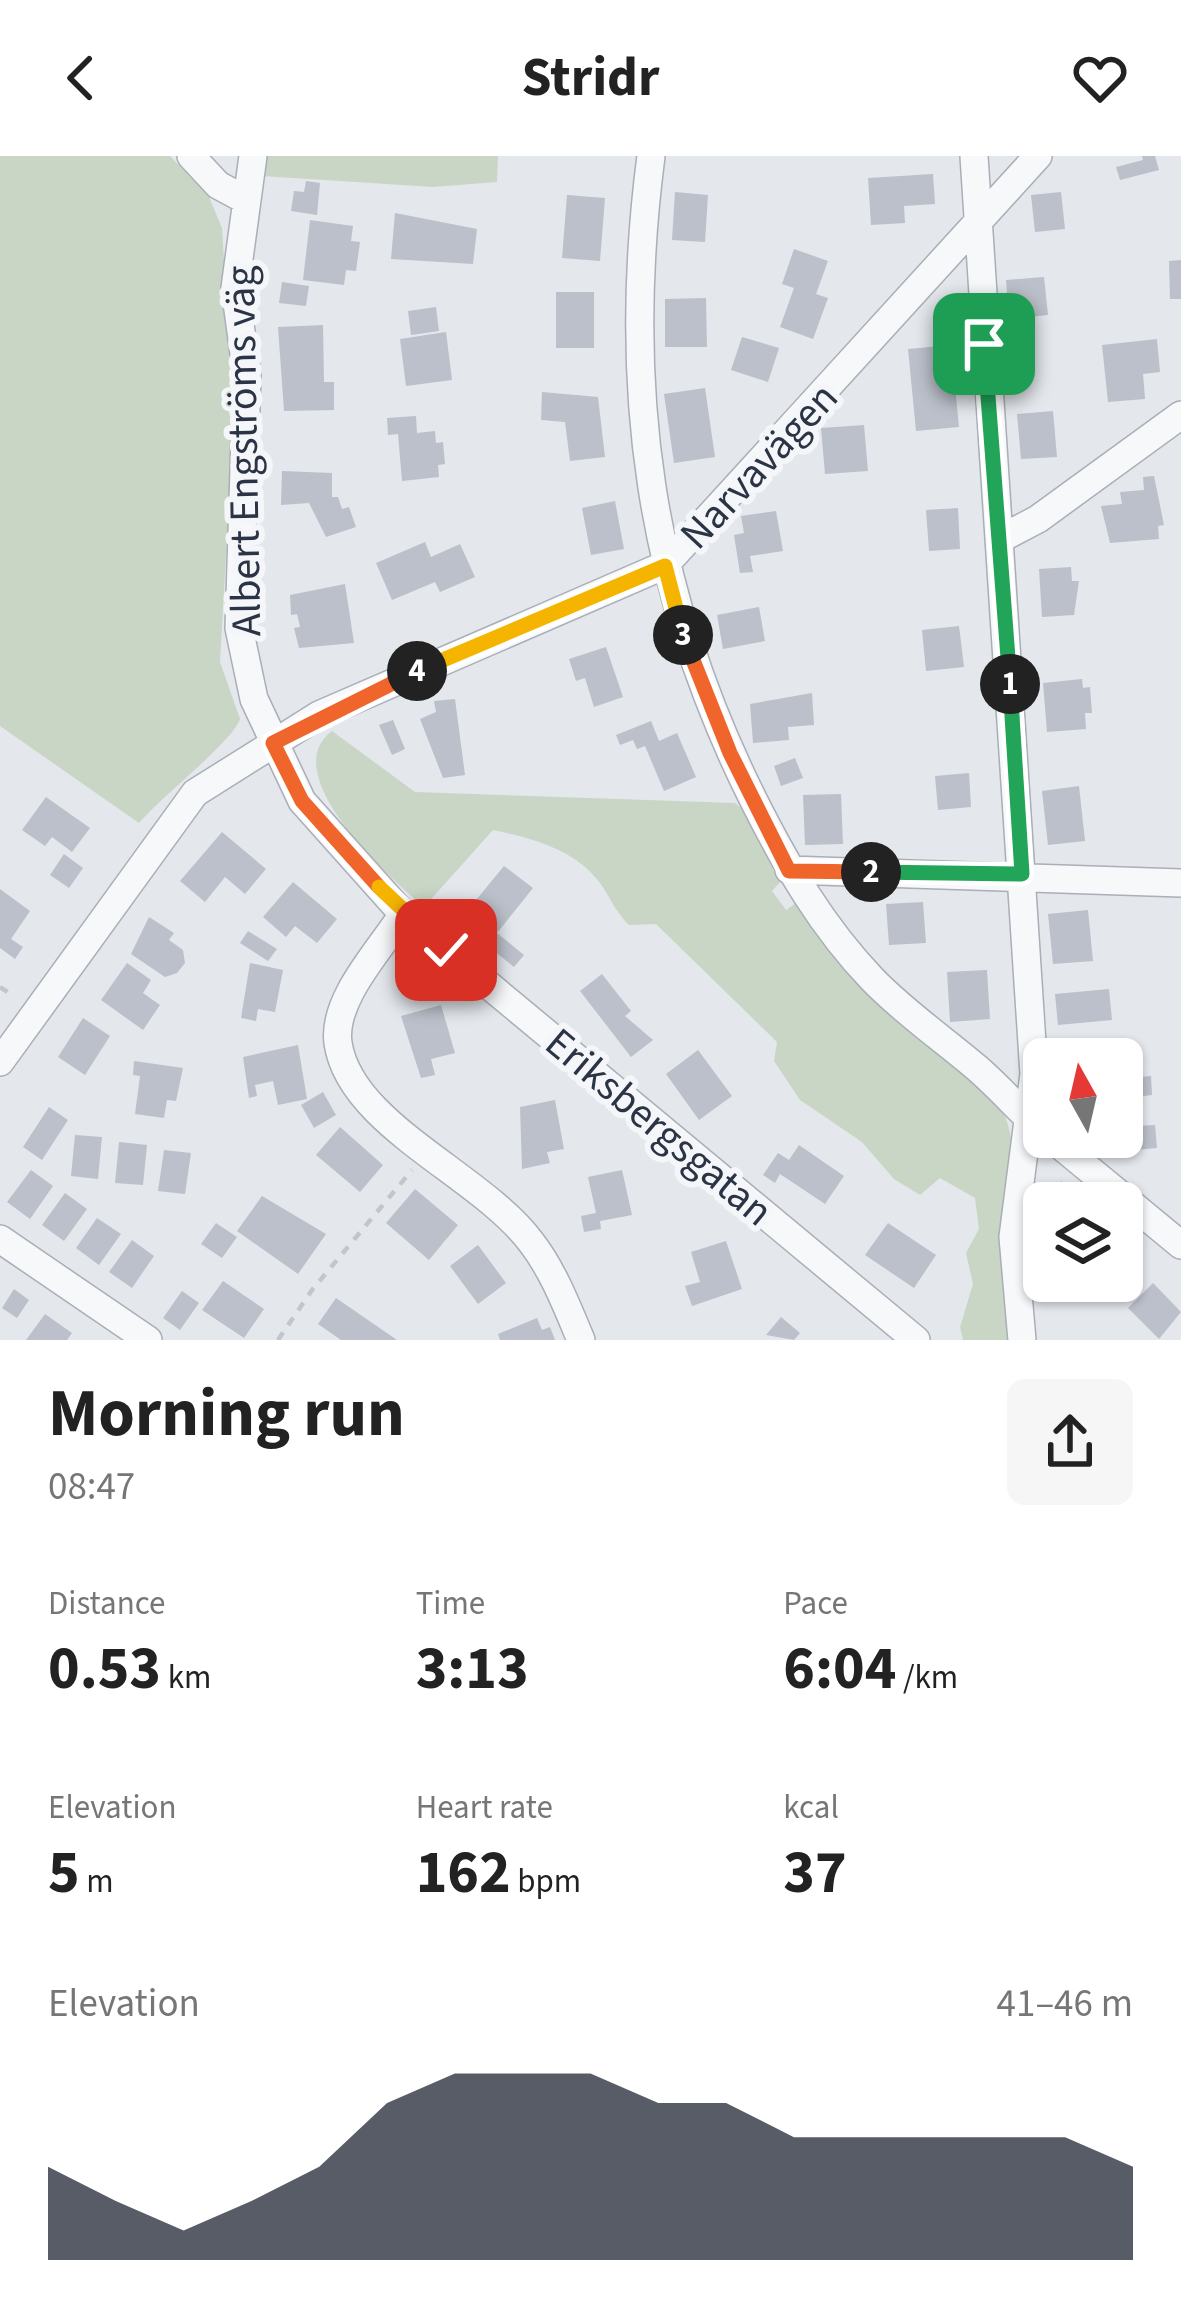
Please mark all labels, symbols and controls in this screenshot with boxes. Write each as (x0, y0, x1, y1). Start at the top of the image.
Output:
text: Stridr (521, 40, 660, 117)
icon: back (48, 45, 114, 111)
icon: heart (1067, 45, 1133, 111)
street label: Albert Engströms väg (211, 265, 277, 637)
pin (933, 293, 1035, 395)
icon: arrive (951, 311, 1017, 377)
street label: Narvavägen (667, 370, 852, 563)
pin: 3 (653, 605, 713, 665)
text: 3 (674, 611, 692, 658)
pin: 4 (387, 641, 447, 701)
text: 4 (408, 647, 426, 694)
pin: 1 (980, 654, 1040, 714)
text: 1 (1001, 660, 1019, 707)
pin: 2 (841, 842, 901, 902)
text: 2 (862, 848, 880, 895)
pin (395, 899, 497, 1001)
icon: check (413, 917, 479, 983)
street label: Eriksbergsgatan (532, 1014, 786, 1241)
north arrow (1023, 1038, 1143, 1158)
map controls (1023, 1038, 1143, 1302)
button: layers (1023, 1182, 1143, 1302)
text: Morning run (48, 1367, 405, 1461)
button: share (1007, 1379, 1133, 1505)
text: 08:47 (48, 1459, 135, 1515)
text: Distance (48, 1580, 165, 1627)
text: Time (416, 1580, 485, 1627)
text: Pace (783, 1580, 848, 1627)
text: 0.53 (48, 1627, 161, 1712)
text: 3:13 (416, 1627, 529, 1712)
text: 6:04 (783, 1627, 896, 1712)
text: km (161, 1654, 211, 1701)
text: /km (896, 1654, 958, 1701)
text: Elevation (48, 1784, 177, 1831)
text: Heart rate (416, 1784, 553, 1831)
text: kcal (783, 1784, 839, 1831)
text: 5 (48, 1831, 80, 1916)
text: 162 (416, 1831, 511, 1916)
text: 37 (783, 1831, 847, 1916)
text: m (80, 1858, 114, 1905)
text: bpm (511, 1858, 581, 1905)
text: Elevation (48, 1976, 200, 2032)
text: 41–46 m (997, 1976, 1133, 2032)

